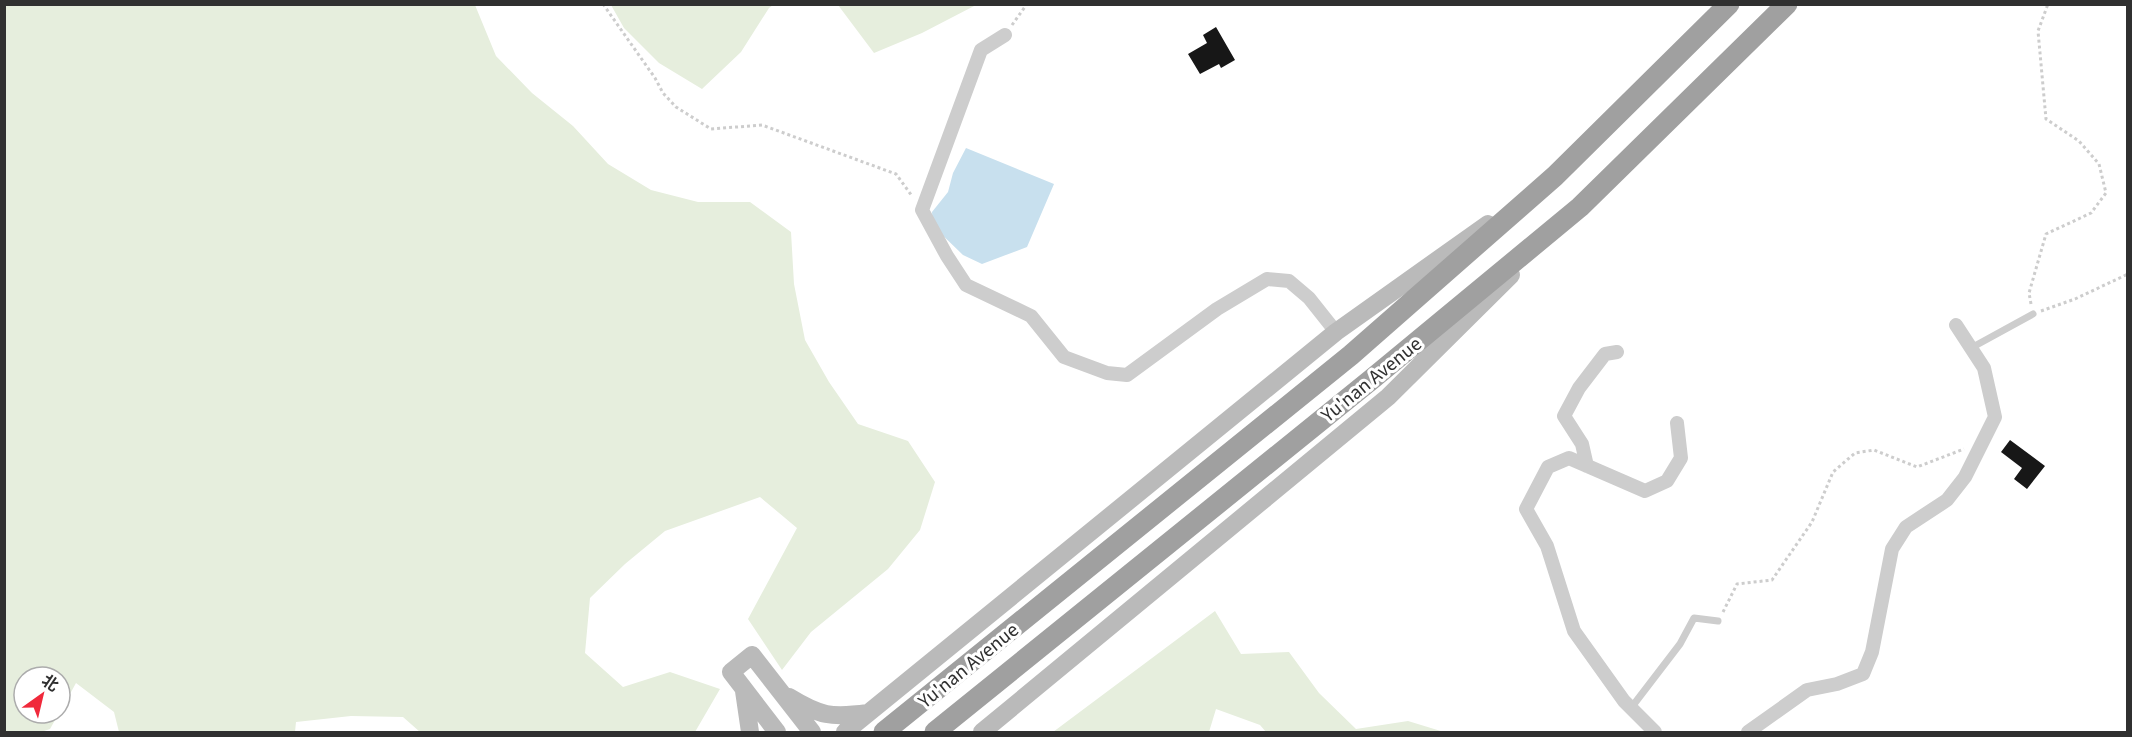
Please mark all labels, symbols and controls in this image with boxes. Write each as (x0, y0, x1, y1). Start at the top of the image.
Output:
street label: Yu'nan Avenue (1315, 330, 1428, 430)
street label: Yu'nan Avenue (912, 616, 1025, 716)
north arrow (12, 665, 72, 725)
text: 北 (37, 670, 63, 697)

